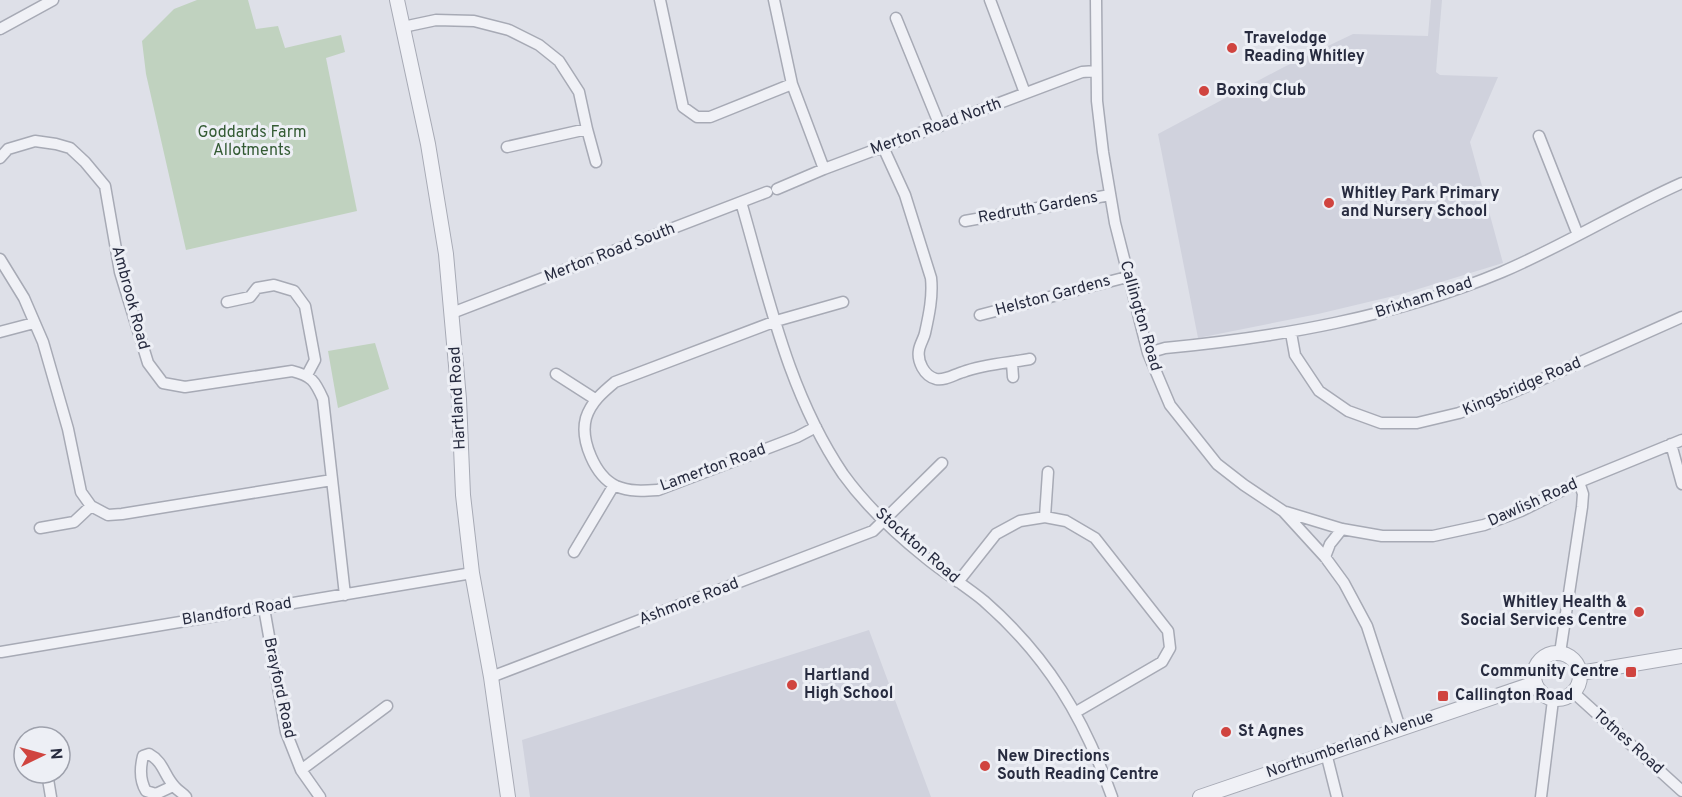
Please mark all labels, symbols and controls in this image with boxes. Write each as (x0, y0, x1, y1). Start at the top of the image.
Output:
place label: Travelodge Reading Whitley (1244, 29, 1365, 67)
marker: Travelodge Reading Whitley (1225, 41, 1239, 55)
place label: Boxing Club (1216, 81, 1306, 101)
marker: Boxing Club (1197, 84, 1211, 98)
street label: Merton Road North (868, 94, 1004, 160)
park label: Goddards Farm Allotments (198, 123, 306, 161)
place label: Whitley Park Primary and Nursery School (1341, 184, 1500, 222)
street label: Redruth Gardens (976, 188, 1100, 228)
marker: Whitley Park Primary and Nursery School (1322, 196, 1336, 210)
street label: Merton Road South (542, 219, 678, 287)
street label: Ambrook Road (107, 244, 153, 352)
street label: Callington Road (1115, 258, 1165, 374)
street label: Helston Gardens (993, 271, 1113, 321)
street label: Brixham Road (1373, 273, 1475, 323)
street label: Hartland Road (445, 346, 471, 450)
street label: Kingsbridge Road (1460, 353, 1584, 421)
street label: Lamerton Road (657, 440, 769, 496)
street label: Dawlish Road (1485, 474, 1581, 532)
street label: Stockton Road (871, 504, 963, 588)
street label: Ashmore Road (636, 574, 742, 630)
street label: Blandford Road (181, 593, 293, 631)
place label: Whitley Health & Social Services Centre (1460, 593, 1627, 631)
marker: Whitley Health & Social Services Centre (1632, 605, 1646, 619)
street label: Brayford Road (259, 636, 299, 740)
place label: Community Centre (1480, 662, 1619, 682)
marker: Community Centre (1624, 665, 1638, 679)
place label: Hartland High School (804, 666, 893, 704)
marker: Hartland High School (785, 678, 799, 692)
place label: Callington Road (1455, 686, 1573, 706)
marker: Callington Road (1436, 689, 1450, 703)
street label: Totnes Road (1589, 705, 1667, 779)
street label: Northumberland Avenue (1264, 707, 1436, 783)
place label: St Agnes (1238, 722, 1304, 742)
north arrow (12, 725, 72, 785)
marker: St Agnes (1219, 725, 1233, 739)
text: N (44, 747, 65, 760)
place label: New Directions South Reading Centre (997, 747, 1159, 785)
marker: New Directions South Reading Centre (978, 759, 992, 773)

